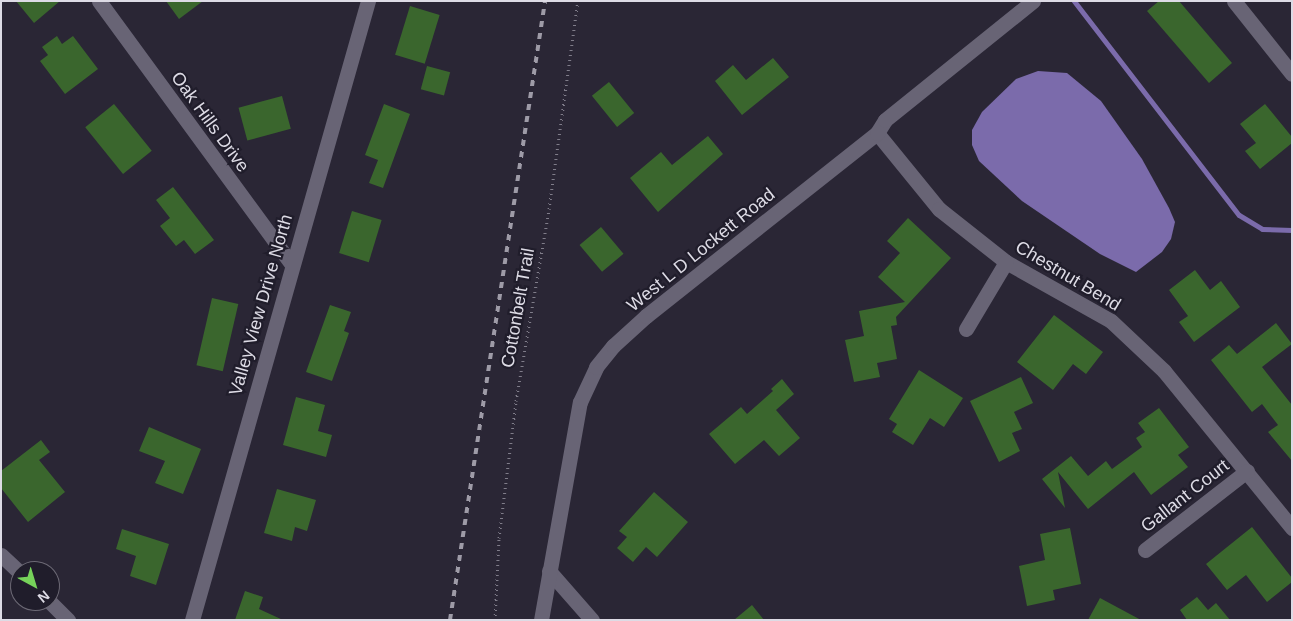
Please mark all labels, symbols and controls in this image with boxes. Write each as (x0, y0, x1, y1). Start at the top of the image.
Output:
street label: Oak Hills Drive (166, 68, 254, 176)
street label: West L D Lockett Road (622, 183, 780, 317)
street label: Valley View Drive North (225, 212, 297, 398)
street label: Chestnut Bend (1011, 236, 1125, 316)
street label: Cottonbelt Trail (497, 246, 539, 370)
street label: Gallant Court (1137, 455, 1233, 537)
north arrow (10, 561, 60, 611)
text: N (35, 587, 53, 606)

